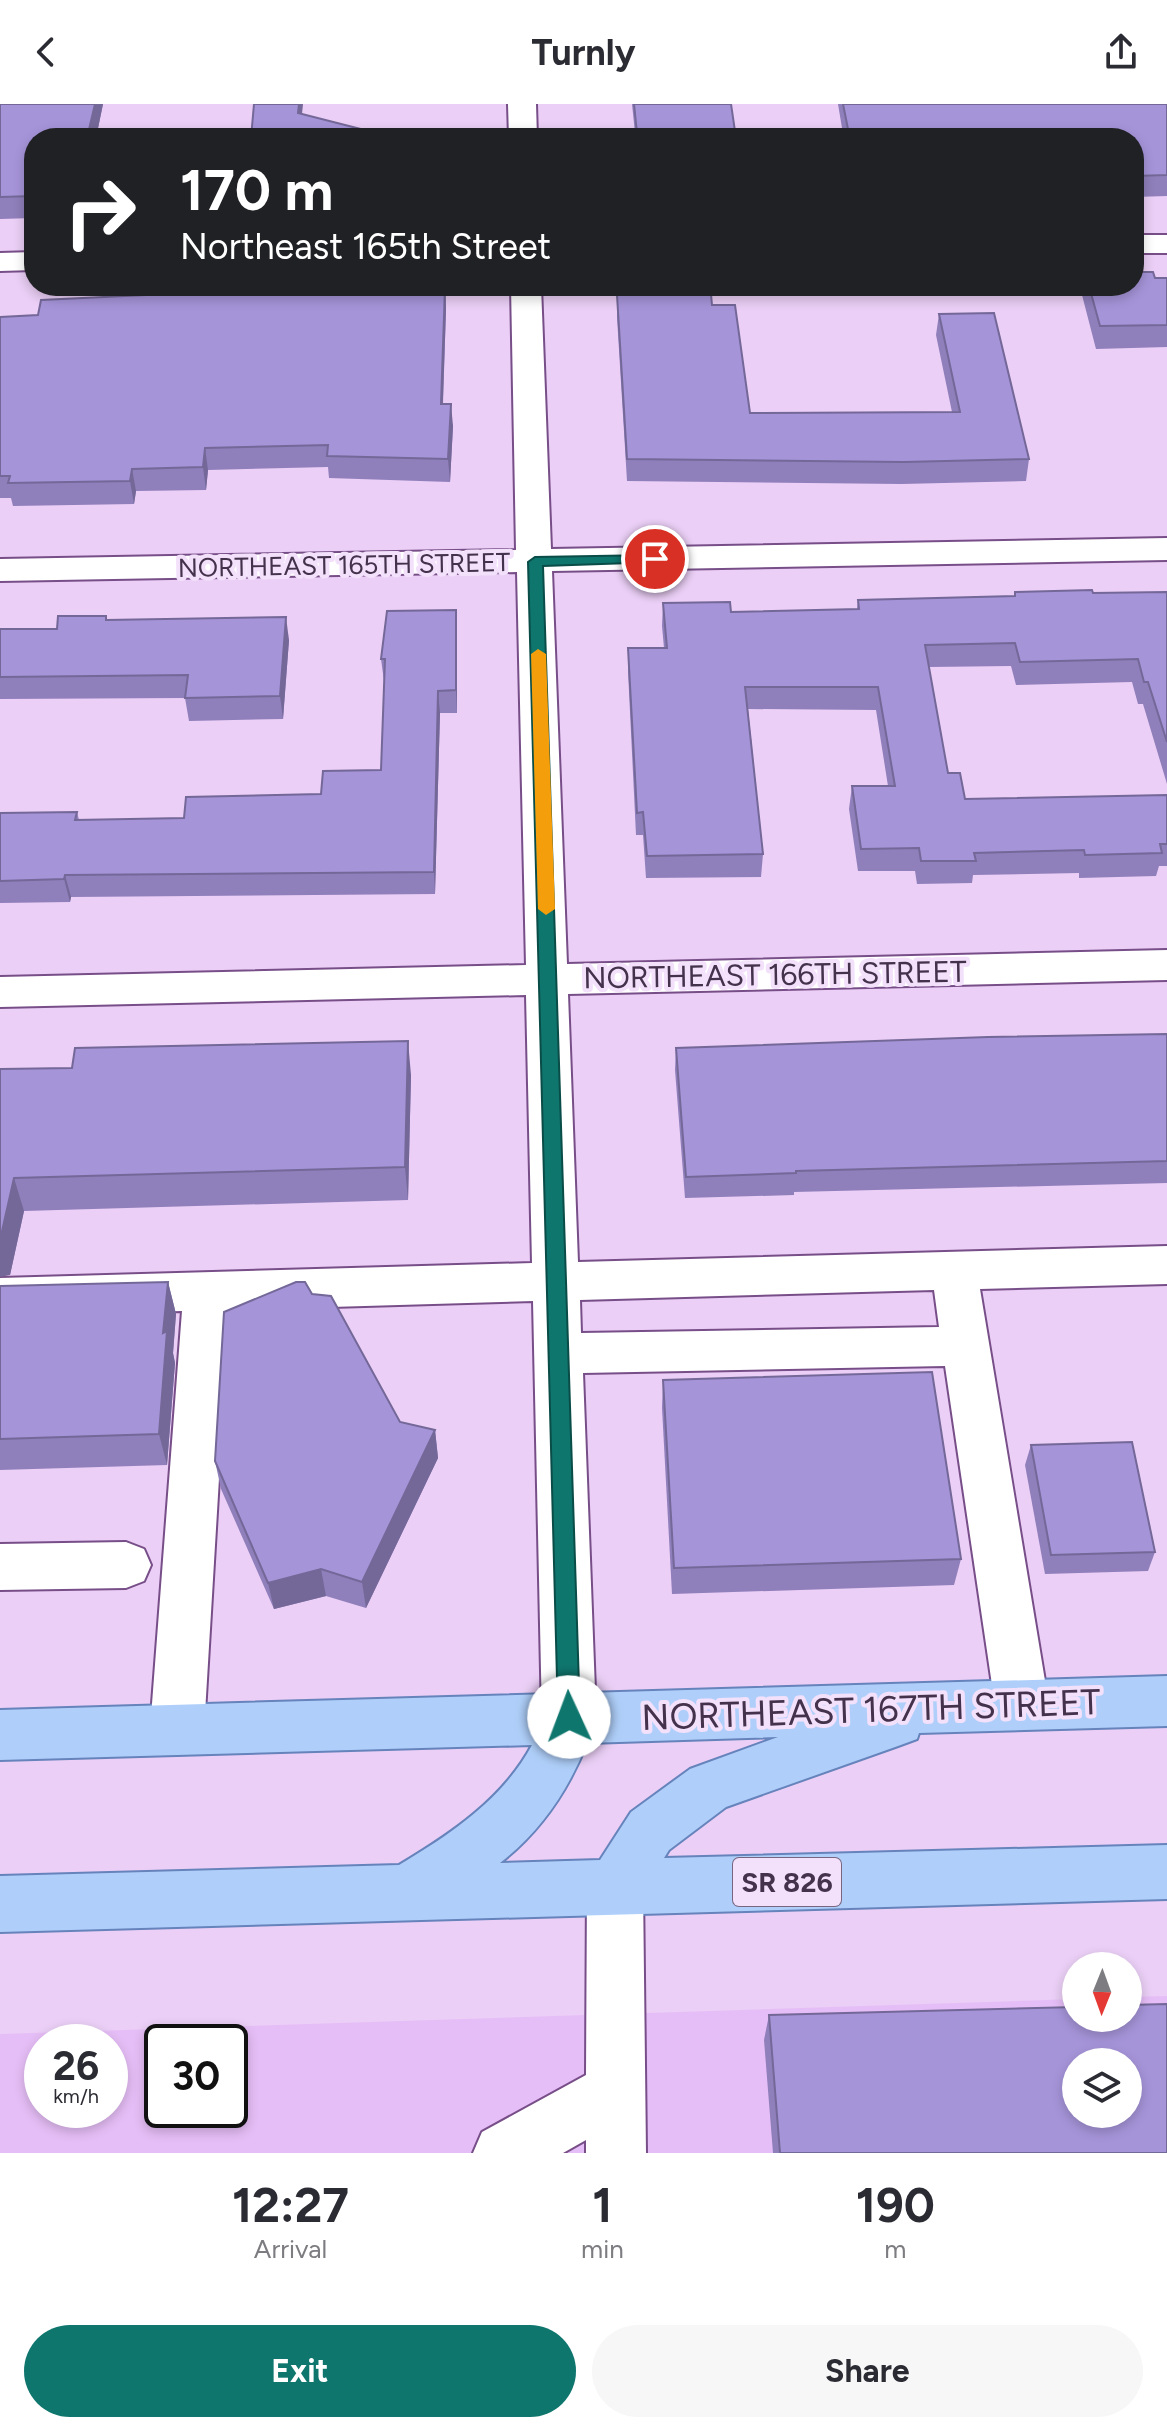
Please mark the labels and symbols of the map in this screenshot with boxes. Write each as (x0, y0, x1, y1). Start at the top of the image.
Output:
pin (621, 525, 689, 593)
street label: NORTHEAST 165TH STREET (177, 546, 511, 584)
street label: NORTHEAST 166TH STREET (583, 953, 967, 996)
position arrow (527, 1675, 611, 1759)
street label: NORTHEAST 167TH STREET (641, 1680, 1101, 1739)
road number: SR 826 (733, 1858, 841, 1906)
north arrow (1062, 1952, 1142, 2032)
speed limit sign: 30 (144, 2024, 248, 2128)

